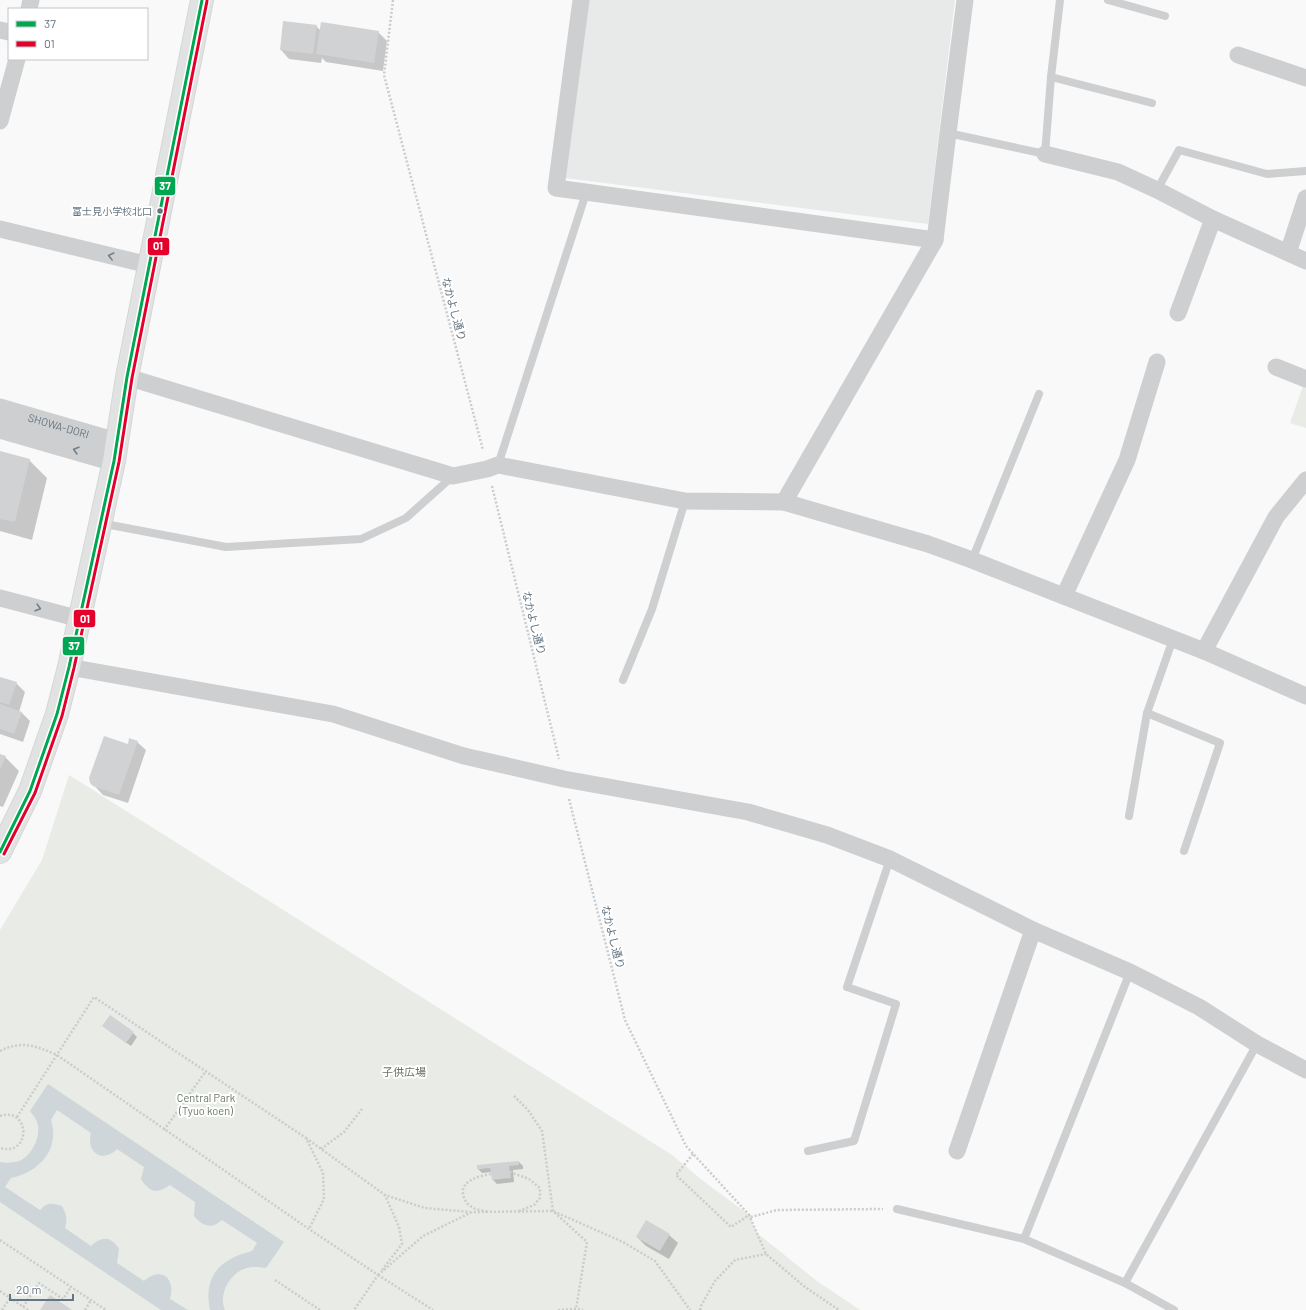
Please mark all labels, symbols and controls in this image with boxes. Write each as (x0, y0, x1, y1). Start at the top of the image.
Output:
legend (8, 8, 148, 60)
text: 37 (44, 16, 56, 30)
text: 01 (44, 36, 55, 50)
line badge: 37 (154, 176, 176, 196)
text: 37 (159, 179, 171, 192)
place label: 富士見小学校北口 (72, 205, 152, 217)
marker: 富士見小学校北口 (155, 206, 165, 216)
line badge: 01 (147, 237, 170, 256)
text: 01 (153, 239, 163, 252)
one-way arrow (108, 252, 114, 260)
street label: なかよし通り (440, 276, 469, 342)
street label: SHOWA-DORI (27, 410, 91, 441)
one-way arrow (73, 446, 80, 455)
street label: なかよし通り (520, 590, 549, 656)
one-way arrow (34, 603, 41, 612)
line badge: 01 (73, 609, 96, 628)
text: 01 (80, 612, 90, 625)
line badge: 37 (62, 636, 85, 656)
text: 37 (68, 639, 80, 652)
street label: なかよし通り (599, 904, 628, 970)
park label: 子供広場 (382, 1065, 426, 1078)
park label: Central Park (Tyuo koen) (177, 1091, 236, 1117)
scale bar (10, 1276, 73, 1302)
text: 20 m (16, 1282, 42, 1296)

